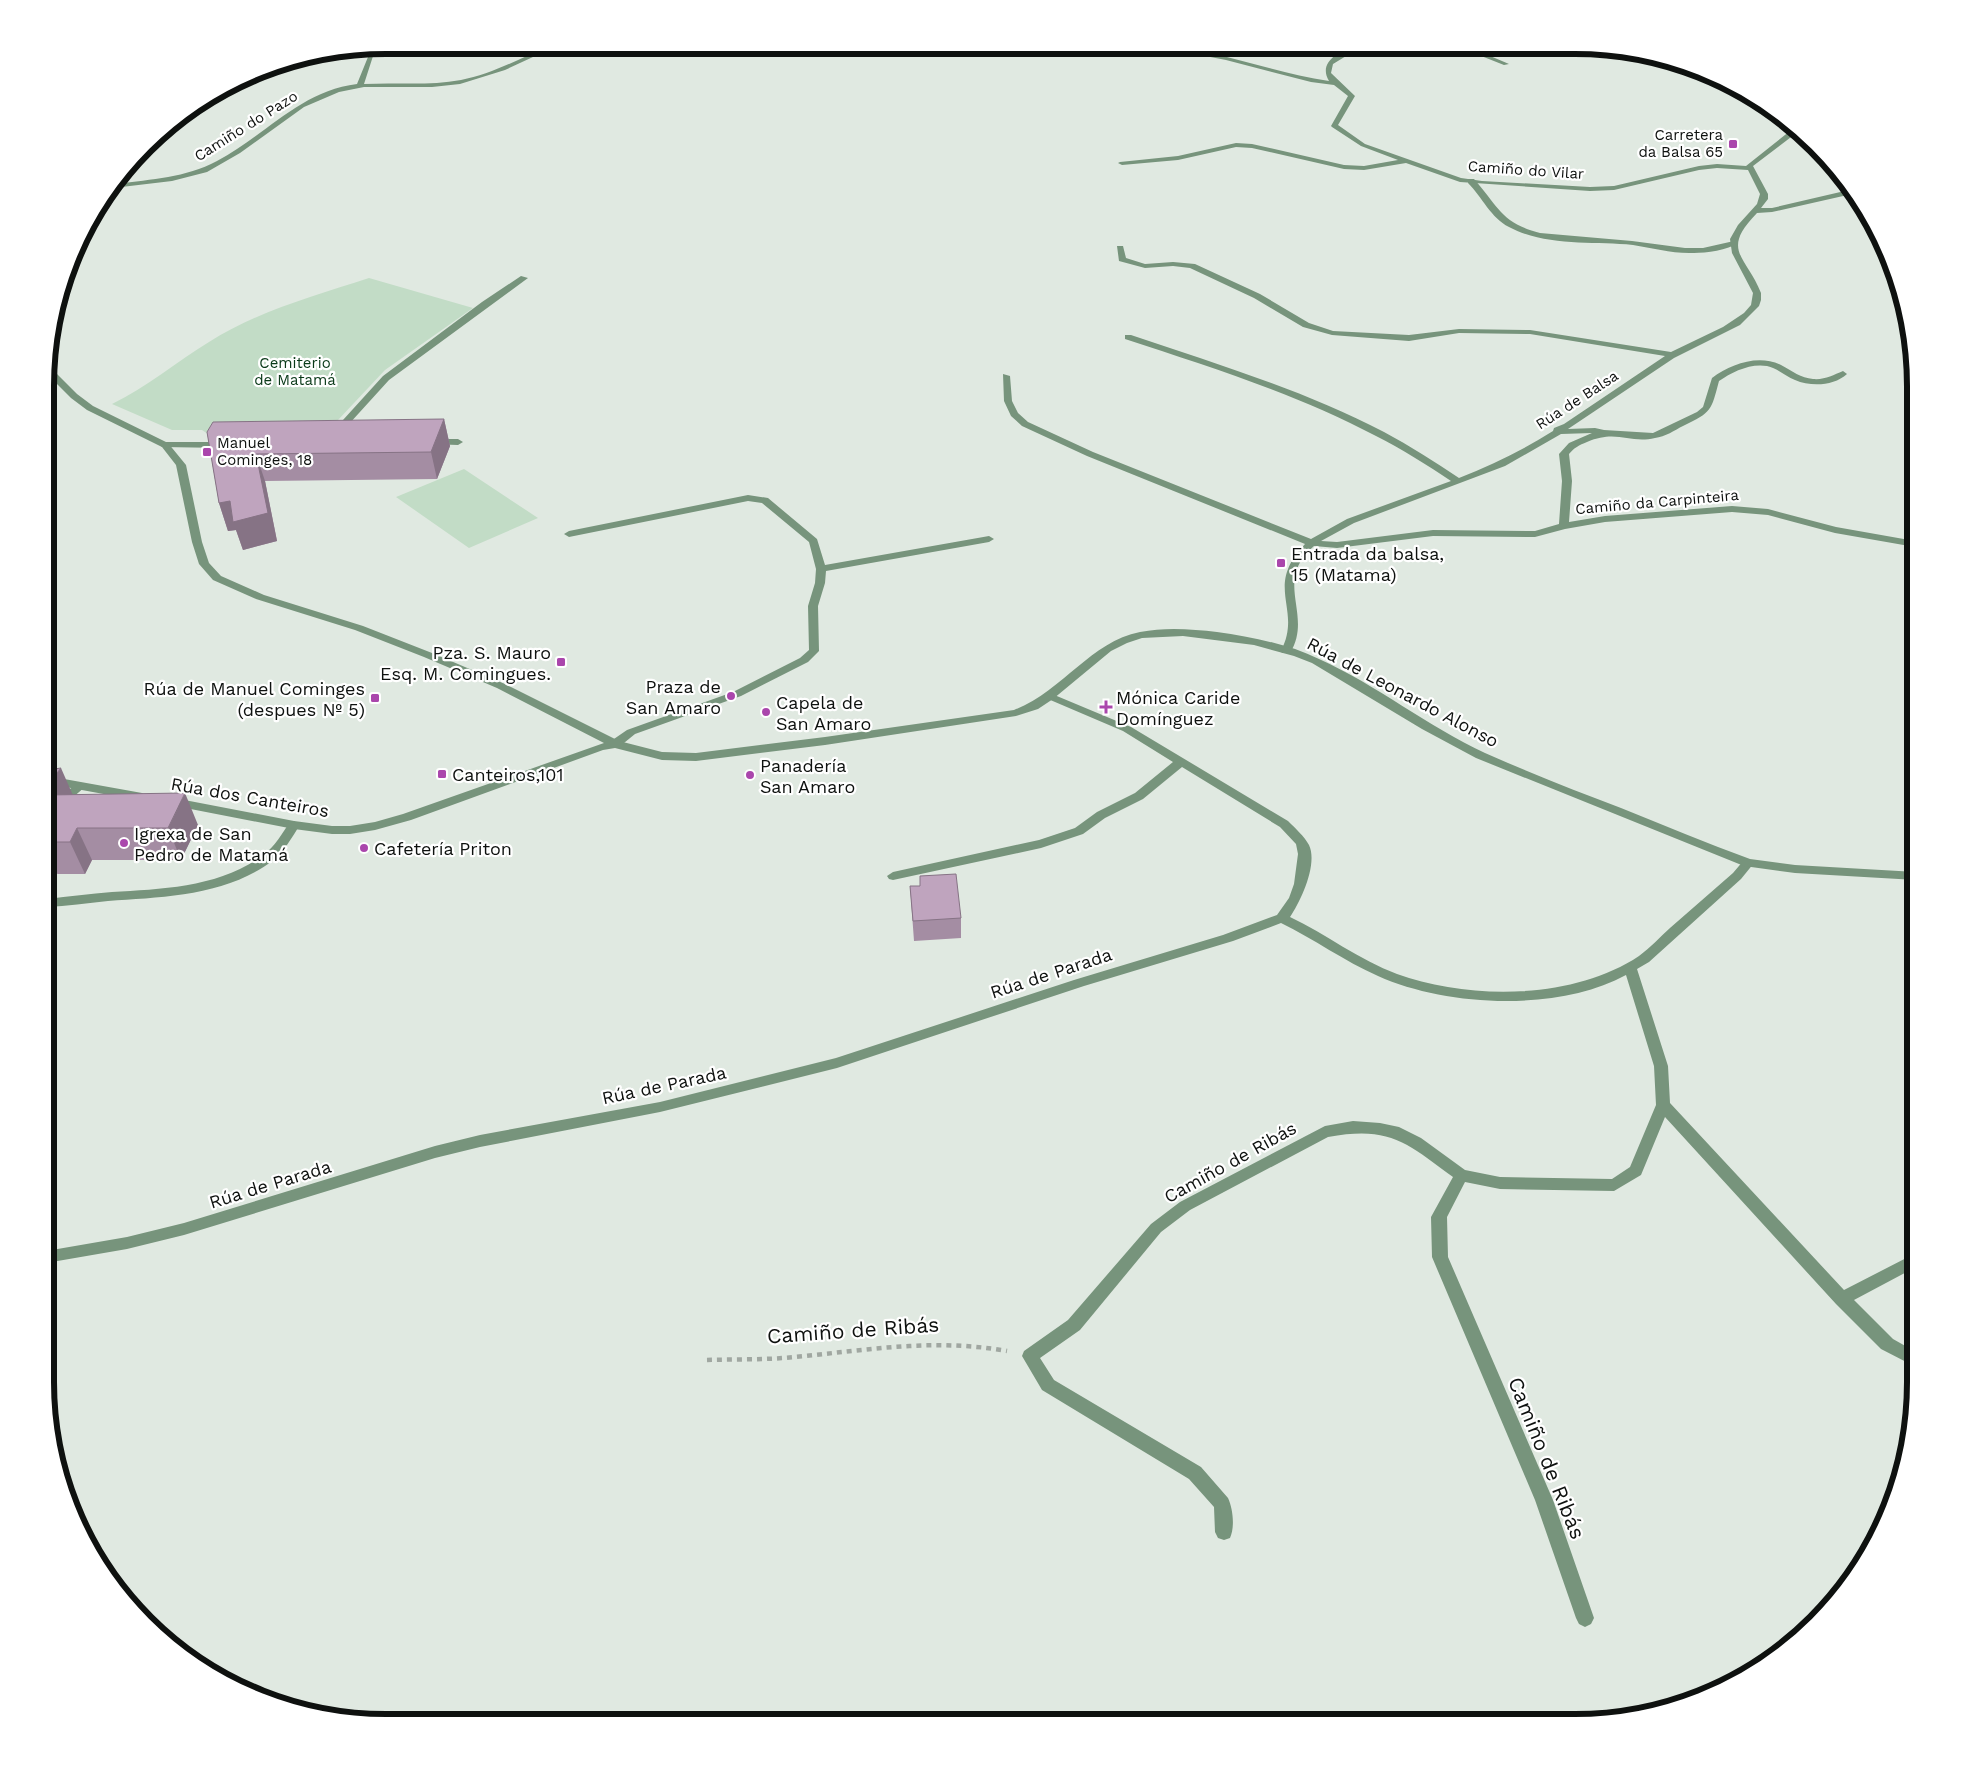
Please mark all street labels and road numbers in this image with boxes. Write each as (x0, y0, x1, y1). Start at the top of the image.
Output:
street label: Camiño do Pazo (191, 87, 301, 165)
street label: Camiño do Vilar (1467, 157, 1585, 183)
street label: Rúa de Balsa (1532, 366, 1622, 433)
street label: Camiño da Carpinteira (1575, 486, 1740, 518)
street label: Rúa de Leonardo Alonso (1304, 633, 1502, 751)
street label: Rúa dos Canteiros (169, 773, 331, 821)
street label: Rúa de Parada (988, 943, 1114, 1003)
street label: Rúa de Parada (600, 1062, 728, 1108)
street label: Camiño de Ribás (1160, 1117, 1300, 1207)
street label: Rúa de Parada (206, 1155, 334, 1213)
street label: Camiño de Ribás (766, 1312, 940, 1348)
street label: Camiño de Ribás (1503, 1373, 1591, 1543)

